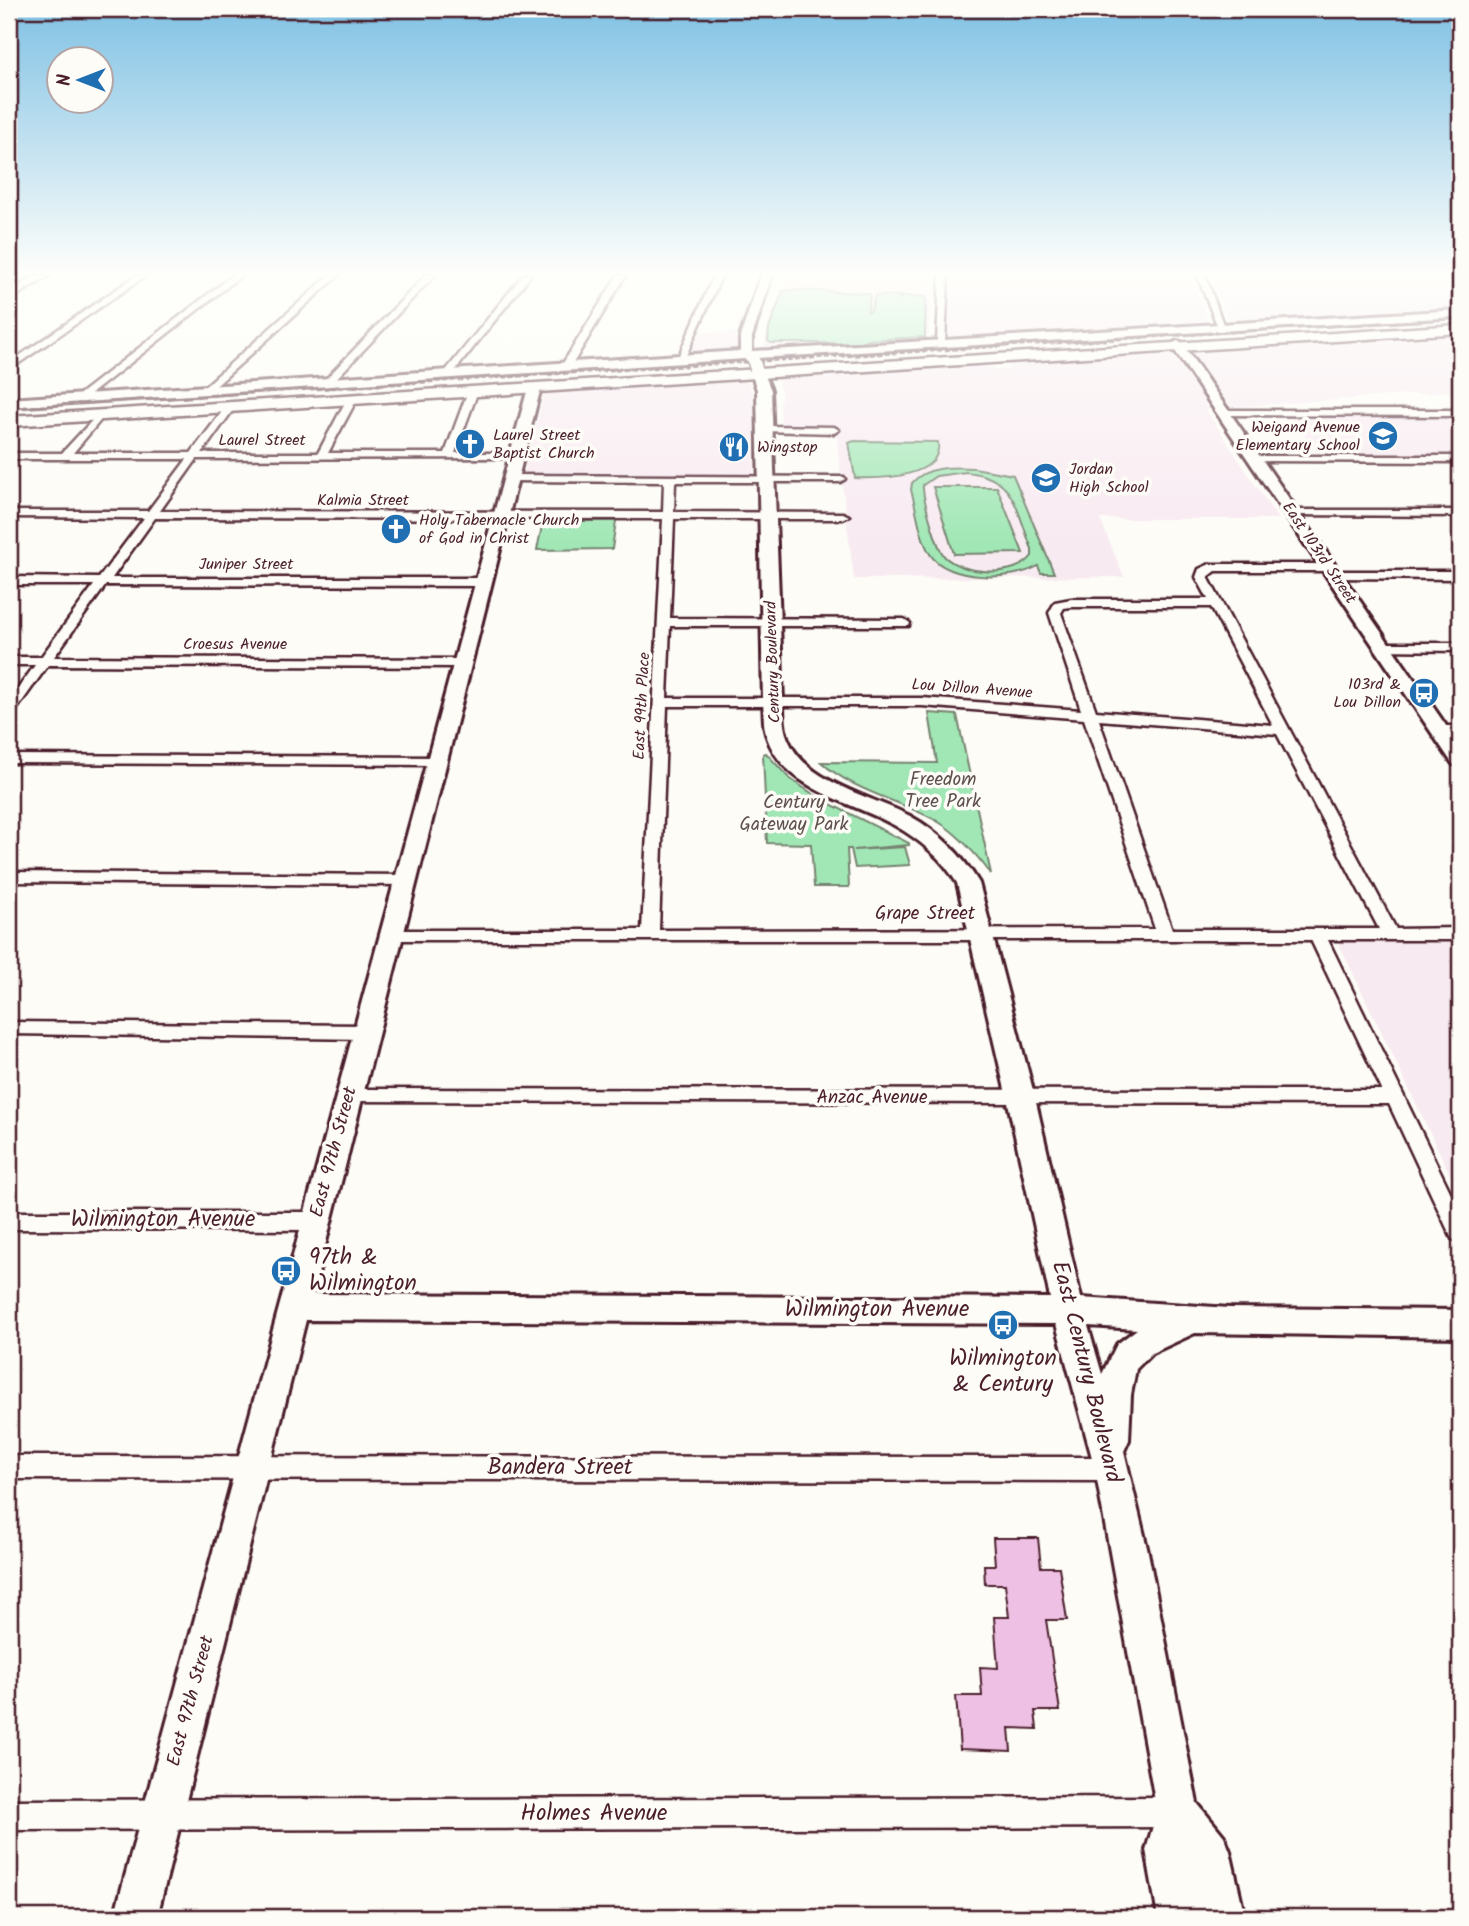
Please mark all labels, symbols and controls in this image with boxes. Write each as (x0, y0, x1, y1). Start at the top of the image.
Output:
north arrow (46, 46, 116, 116)
text: N (50, 74, 80, 86)
place label: Weigand Avenue Elementary School (1236, 415, 1360, 458)
school or university icon: Weigand Avenue Elementary School (1366, 419, 1400, 453)
place label: Laurel Street Baptist Church (493, 423, 595, 466)
church icon: Laurel Street Baptist Church (453, 427, 487, 461)
street label: Laurel Street (218, 428, 306, 453)
restaurant icon: Wingstop (717, 430, 751, 464)
place label: Wingstop (757, 435, 818, 460)
place label: Jordan High School (1069, 457, 1149, 500)
school or university icon: Jordan High School (1029, 461, 1063, 495)
street label: Kalmia Street (317, 488, 410, 513)
street label: East 103rd Street (1275, 497, 1363, 610)
place label: Holy Tabernacle Church of God in Christ (419, 508, 579, 551)
church icon: Holy Tabernacle Church of God in Christ (379, 512, 413, 546)
street label: Juniper Street (199, 552, 294, 577)
street label: Century Boulevard (758, 599, 788, 724)
street label: Croesus Avenue (183, 632, 287, 657)
street label: East 99th Place (627, 652, 657, 760)
street label: Lou Dillon Avenue (911, 672, 1033, 706)
place label: 103rd & Lou Dillon (1333, 672, 1401, 715)
bus stop icon: 103rd & Lou Dillon (1407, 676, 1441, 710)
park label: Freedom Tree Park (905, 765, 981, 817)
park label: Century Gateway Park (739, 788, 849, 840)
street label: Grape Street (875, 899, 976, 929)
street label: East 97th Street (302, 1083, 366, 1221)
street label: Anzac Avenue (817, 1083, 928, 1113)
street label: Wilmington Avenue (71, 1202, 255, 1238)
place label: 97th & Wilmington (309, 1240, 417, 1302)
bus stop icon: 97th & Wilmington (269, 1254, 303, 1288)
street label: East Century Boulevard (1041, 1257, 1131, 1487)
street label: Wilmington Avenue (785, 1292, 969, 1328)
bus stop icon: Wilmington & Century (986, 1308, 1020, 1342)
place label: Wilmington & Century (949, 1341, 1057, 1403)
street label: Bandera Street (487, 1450, 634, 1486)
street label: East 97th Street (159, 1632, 223, 1770)
street label: Holmes Avenue (521, 1796, 667, 1832)

